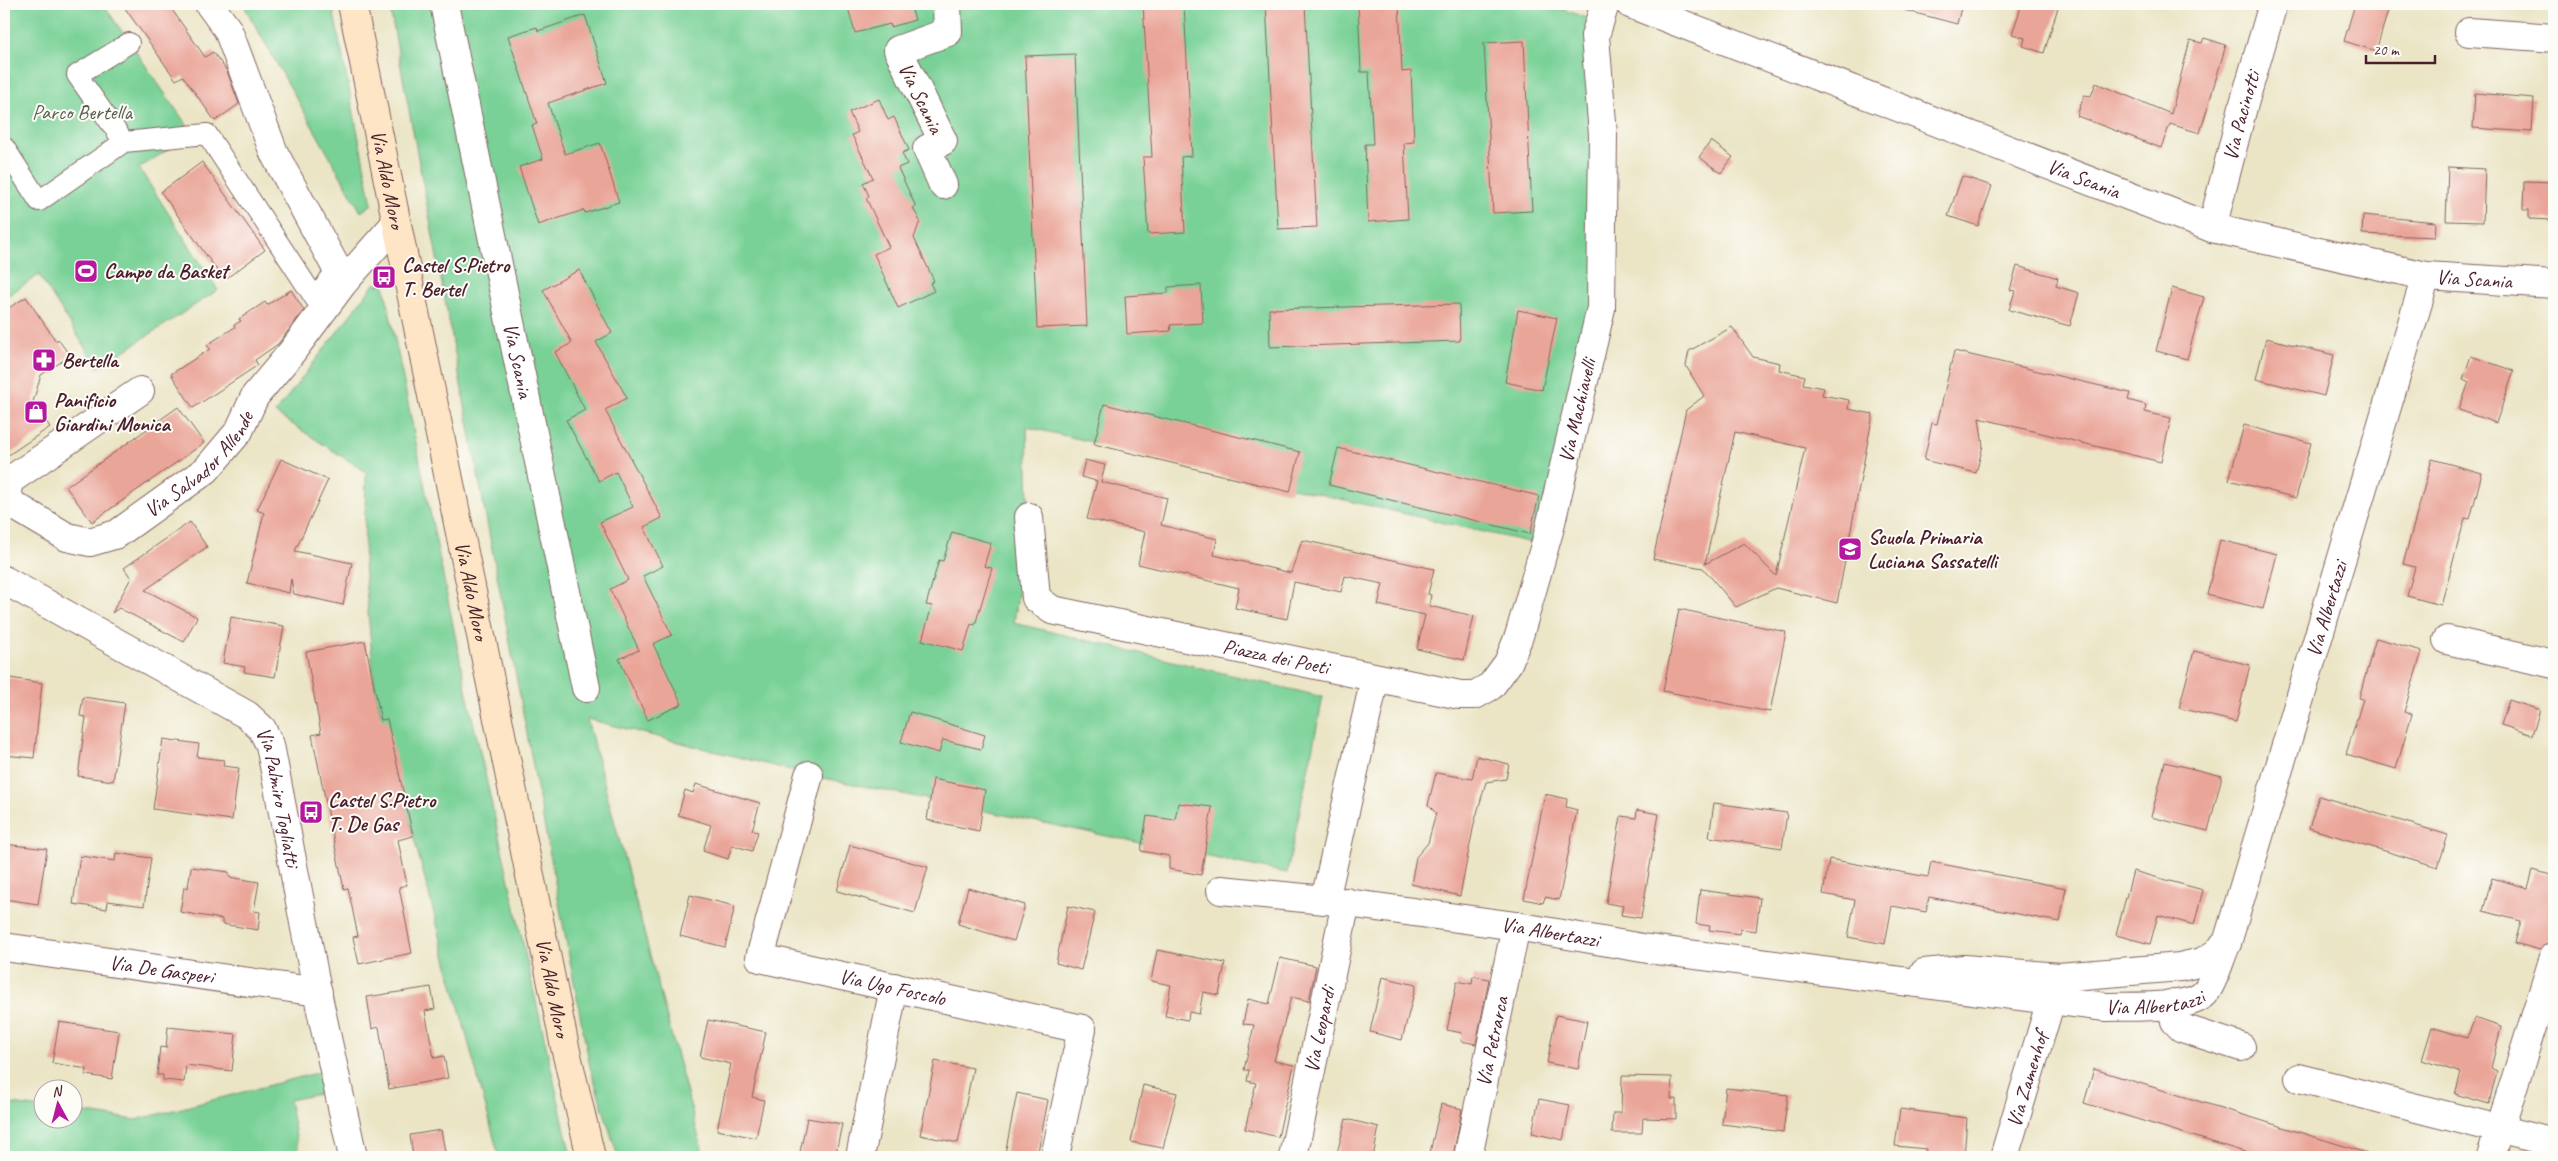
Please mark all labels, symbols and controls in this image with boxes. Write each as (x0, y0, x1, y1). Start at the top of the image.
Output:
scale bar (2366, 32, 2434, 64)
text: 20 m (2373, 41, 2400, 60)
street label: Via Scania (893, 58, 950, 139)
street label: Via Pacinotti (2217, 65, 2267, 163)
park label: Parco Bertella (32, 99, 134, 125)
street label: Via Aldo Moro (365, 128, 411, 234)
street label: Via Scania (2043, 153, 2125, 205)
place label: Castel S.Pietro T. Bertel (402, 252, 511, 302)
sports icon: Campo da Basket (73, 258, 99, 284)
place label: Campo da Basket (104, 258, 231, 284)
bus stop icon: Castel S.Pietro T. Bertel (371, 264, 397, 290)
street label: Via Scania (2435, 264, 2514, 294)
street label: Via Scania (498, 321, 539, 402)
pharmacy icon: Bertella (31, 347, 57, 373)
place label: Bertella (62, 347, 120, 373)
street label: Via Machiavelli (1552, 353, 1602, 465)
place label: Panificio Giardini Monica (54, 387, 171, 437)
shop icon: Panificio Giardini Monica (23, 399, 49, 425)
street label: Via Salvador Allende (139, 406, 260, 523)
place label: Scuola Primaria Luciana Sassatelli (1868, 524, 1999, 574)
school or university icon: Scuola Primaria Luciana Sassatelli (1837, 536, 1863, 562)
street label: Via Aldo Moro (449, 539, 495, 645)
street label: Via Albertazzi (2300, 555, 2354, 660)
street label: Piazza dei Poeti (1221, 633, 1334, 681)
street label: Via Palmiro Togliatti (250, 723, 307, 872)
place label: Castel S.Pietro T. De Gas (328, 787, 437, 837)
bus stop icon: Castel S.Pietro T. De Gas (298, 799, 324, 825)
street label: Via Albertazzi (1500, 911, 1604, 954)
street label: Via Aldo Moro (530, 936, 576, 1042)
street label: Via De Gasperi (108, 949, 218, 990)
street label: Via Ugo Foscolo (837, 963, 949, 1012)
street label: Via Leopardi (1298, 981, 1342, 1075)
street label: Via Albertazzi (2106, 983, 2212, 1020)
street label: Via Petrarca (1470, 993, 1514, 1089)
street label: Via Zamenhof (2001, 1024, 2055, 1130)
north arrow (32, 1078, 82, 1128)
text: N (51, 1082, 64, 1101)

